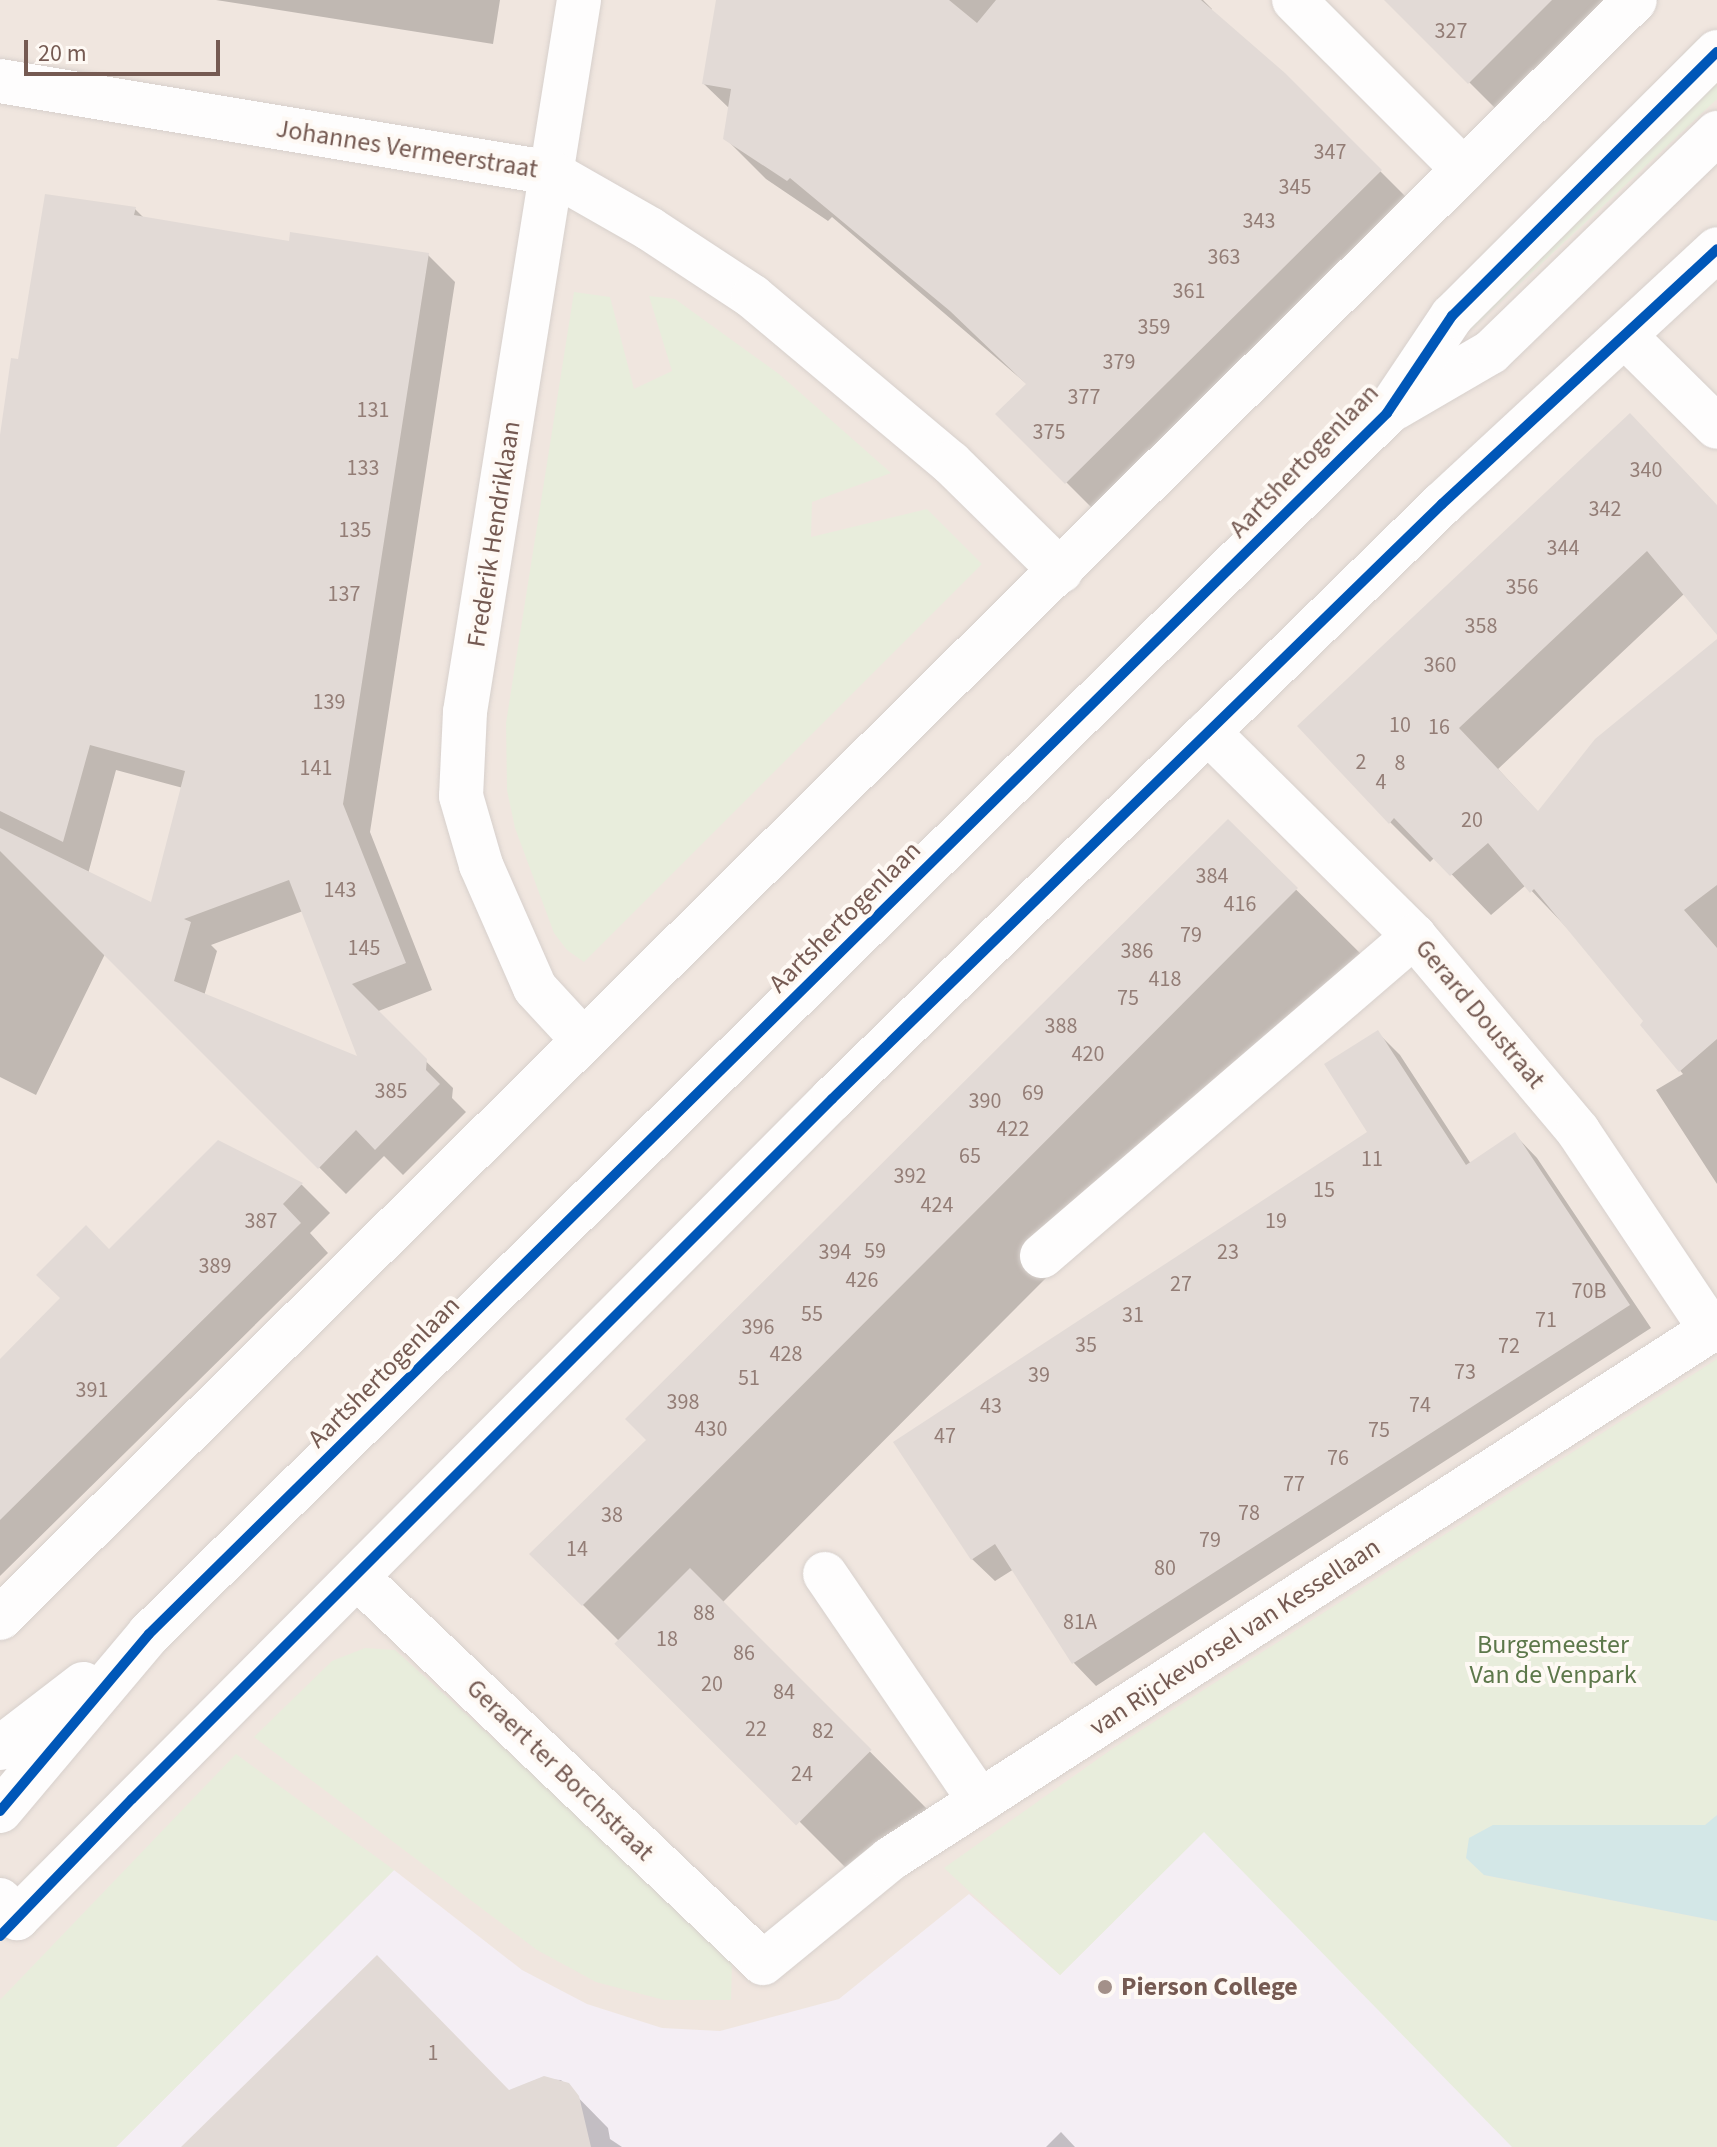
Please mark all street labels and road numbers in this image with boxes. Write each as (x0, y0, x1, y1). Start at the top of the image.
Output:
street label: Johannes Vermeerstraat (274, 113, 540, 185)
street label: Aartshertogenlaan (1223, 378, 1385, 544)
street label: Frederik Hendriklaan (461, 419, 527, 649)
street label: Aartshertogenlaan (763, 835, 927, 999)
street label: Gerard Doustraat (1409, 933, 1551, 1095)
street label: Aartshertogenlaan (302, 1290, 466, 1454)
street label: van Rijckevorsel van Kessellaan (1084, 1531, 1386, 1743)
street label: Geraert ter Borchstraat (460, 1673, 660, 1867)

